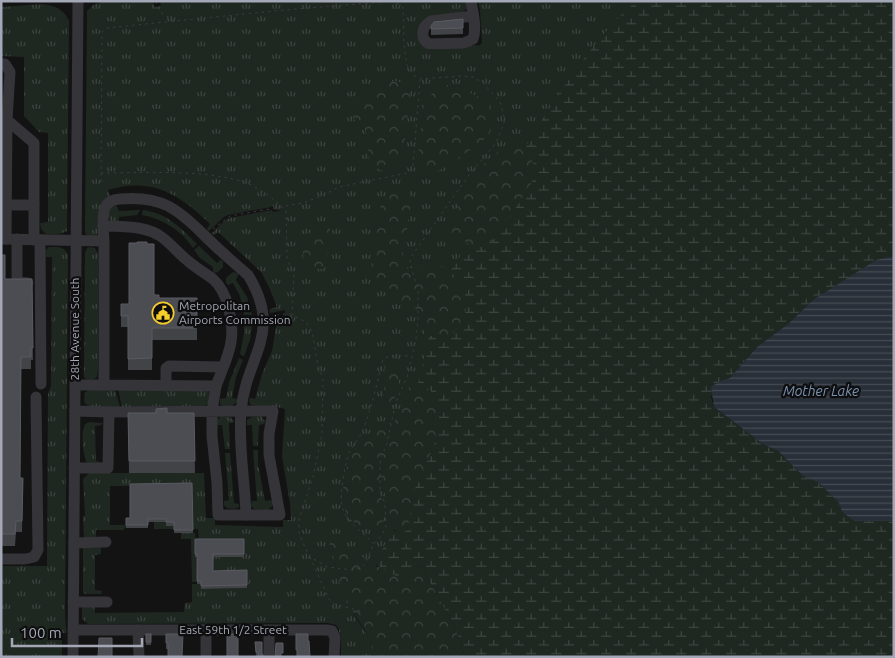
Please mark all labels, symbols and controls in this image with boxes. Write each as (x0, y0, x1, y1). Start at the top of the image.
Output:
street label: 28th Avenue South (68, 278, 81, 380)
place label: Metropolitan Airports Commission (179, 299, 291, 326)
public building icon: Metropolitan Airports Commission (151, 301, 175, 325)
water label: Mother Lake (783, 383, 859, 399)
scale bar (12, 616, 142, 648)
street label: East 59th 1/2 Street (179, 623, 287, 636)
text: 100 m (20, 624, 62, 641)

